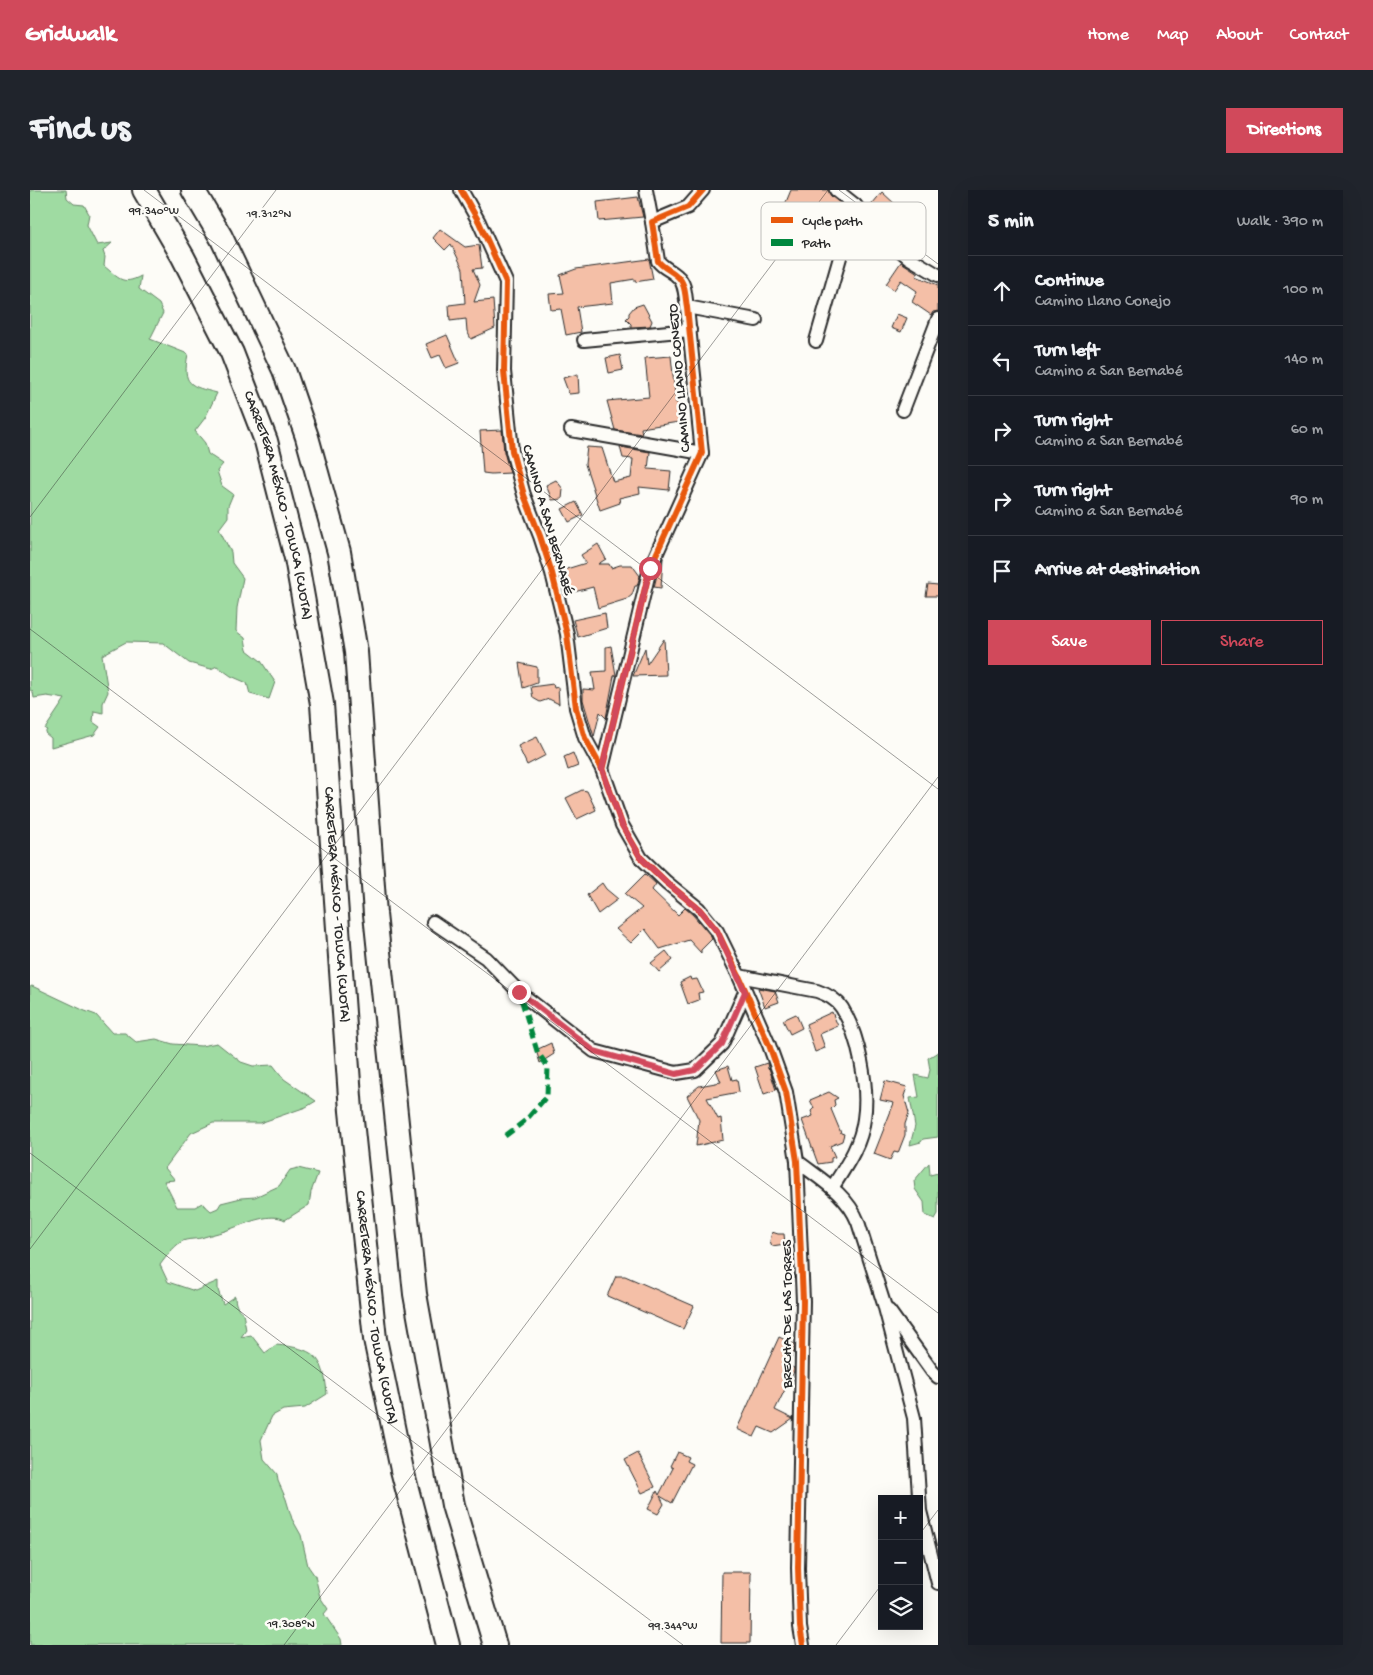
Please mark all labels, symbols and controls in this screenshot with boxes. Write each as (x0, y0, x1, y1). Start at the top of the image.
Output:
text: Gridwalk (25, 21, 116, 50)
text: Home (1087, 25, 1129, 46)
text: Map (1157, 25, 1188, 46)
text: About (1216, 25, 1262, 46)
text: Contact (1290, 25, 1348, 46)
button: Directions (1226, 108, 1343, 153)
text: Find us (30, 110, 130, 151)
legend (761, 202, 926, 260)
text: 99.340°W (128, 205, 179, 219)
text: 19.312°N (246, 208, 292, 222)
text: 5 min (988, 210, 1033, 235)
text: Walk · 390 m (1237, 213, 1323, 232)
text: Cycle path (802, 214, 863, 231)
text: Path (801, 236, 831, 253)
text: Continue (1035, 270, 1104, 293)
icon: ahead (988, 277, 1016, 305)
text: 100 m (1283, 281, 1323, 300)
text: Camino Llano Conejo (1035, 293, 1171, 312)
street label: CAMINO LLANO CONEJO (665, 303, 695, 453)
text: Turn left (1035, 340, 1099, 363)
icon: left (988, 347, 1016, 375)
text: 140 m (1285, 351, 1323, 370)
text: Camino a San Bernabé (1035, 363, 1183, 382)
street label: CARRETERA MÉXICO - TOLUCA (CUOTA) (239, 388, 316, 621)
text: Turn right (1035, 410, 1111, 433)
icon: right (988, 417, 1016, 445)
text: 60 m (1291, 421, 1323, 440)
text: Camino a San Bernabé (1035, 433, 1183, 452)
street label: CAMINO A SAN BERNABÉ (517, 443, 577, 598)
text: Turn right (1035, 480, 1111, 503)
icon: right (988, 487, 1016, 515)
text: 90 m (1291, 491, 1323, 510)
text: Camino a San Bernabé (1035, 503, 1183, 522)
route start (639, 557, 662, 580)
icon: arrive (988, 557, 1016, 585)
text: Arrive at destination (1035, 559, 1199, 582)
button: Save (988, 620, 1151, 665)
button: Share (1161, 620, 1323, 665)
street label: CARRETERA MÉXICO - TOLUCA (CUOTA) (319, 786, 354, 1023)
route end (508, 981, 531, 1004)
street label: CARRETERA MÉXICO - TOLUCA (CUOTA) (350, 1190, 401, 1426)
street label: BRECHA DE LAS TORRES (779, 1240, 797, 1389)
map controls (878, 1495, 923, 1630)
button: + (878, 1495, 923, 1540)
button: − (878, 1540, 923, 1585)
button: layers (878, 1585, 923, 1630)
text: 19.308°N (266, 1618, 315, 1632)
text: 99.344°W (648, 1620, 697, 1634)

